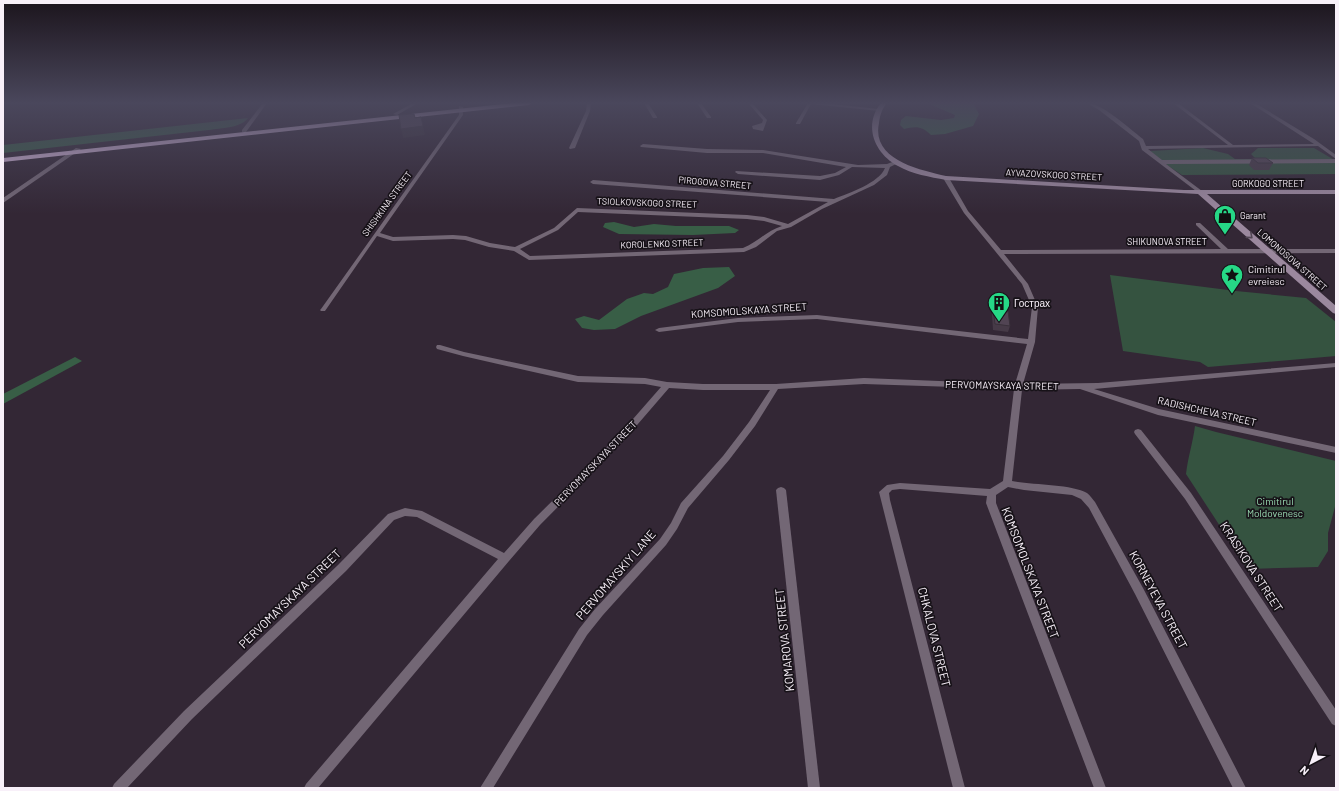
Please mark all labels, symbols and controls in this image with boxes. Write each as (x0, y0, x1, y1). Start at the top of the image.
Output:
street label: AYVAZOVSKOGO STREET (1005, 166, 1103, 183)
street label: SHISHKINA STREET (359, 169, 414, 238)
street label: PIROGOVA STREET (678, 174, 752, 191)
street label: GORKOGO STREET (1232, 178, 1304, 189)
street label: TSIOLKOVSKOGO STREET (597, 195, 697, 210)
shop icon: Garant (1212, 203, 1238, 236)
place label: Garant (1240, 210, 1266, 221)
street label: LOMONOSOVA STREET (1255, 226, 1329, 293)
one-way arrow (1245, 232, 1253, 239)
street label: SHIKUNOVA STREET (1127, 236, 1207, 247)
street label: KOROLENKO STREET (620, 237, 704, 250)
place icon: Cimitirul evreiesc (1219, 262, 1245, 295)
place label: Cimitirul evreiesc (1248, 263, 1285, 287)
building icon: Гострах (986, 290, 1012, 323)
place label: Гострах (1014, 297, 1050, 309)
street label: KOMSOMOLSKAYA STREET (691, 300, 808, 320)
street label: PERVOMAYSKAYA STREET (945, 378, 1059, 392)
street label: RADISHCHEVA STREET (1157, 394, 1258, 428)
street label: PERVOMAYSKAYA STREET (551, 418, 639, 508)
park label: Cimitirul Moldovenesc (1247, 495, 1303, 519)
street label: KOMSOMOLSKAYA STREET (999, 505, 1063, 640)
street label: KRASIKOVA STREET (1217, 519, 1286, 614)
street label: PERVOMAYSKIY LANE (573, 527, 658, 622)
street label: PERVOMAYSKAYA STREET (235, 546, 343, 651)
street label: KORNEYEVA STREET (1127, 548, 1191, 651)
street label: CHKALOVA STREET (916, 586, 954, 688)
street label: KOMAROVA STREET (772, 588, 796, 692)
north arrow (1291, 743, 1331, 783)
text: N (1297, 764, 1311, 778)

